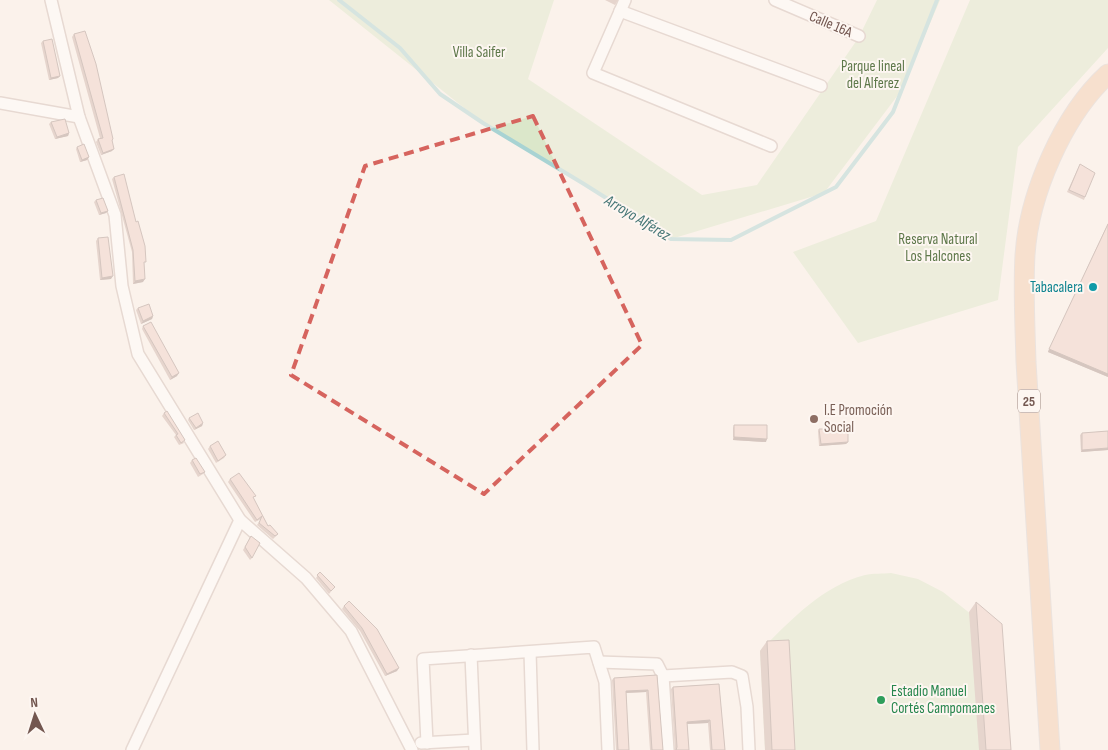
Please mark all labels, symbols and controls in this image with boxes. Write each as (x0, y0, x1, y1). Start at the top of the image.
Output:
street label: Calle 16A (806, 7, 856, 42)
park label: Villa Saifer (453, 43, 506, 62)
park label: Parque lineal del Alferez (841, 57, 905, 93)
water label: Arroyo Alférez (600, 191, 675, 246)
park label: Reserva Natural Los Halcones (898, 230, 978, 266)
place label: Tabacalera (1030, 278, 1083, 297)
marker: Tabacalera (1087, 281, 1099, 293)
road number: 25 (1018, 390, 1040, 412)
place label: I.E Promoción Social (824, 401, 892, 437)
marker: I.E Promoción Social (808, 413, 820, 425)
place label: Estadio Manuel Cortés Campomanes (891, 682, 995, 718)
north arrow (10, 690, 60, 740)
text: N (30, 694, 38, 711)
marker: Estadio Manuel Cortés Campomanes (875, 694, 887, 706)

